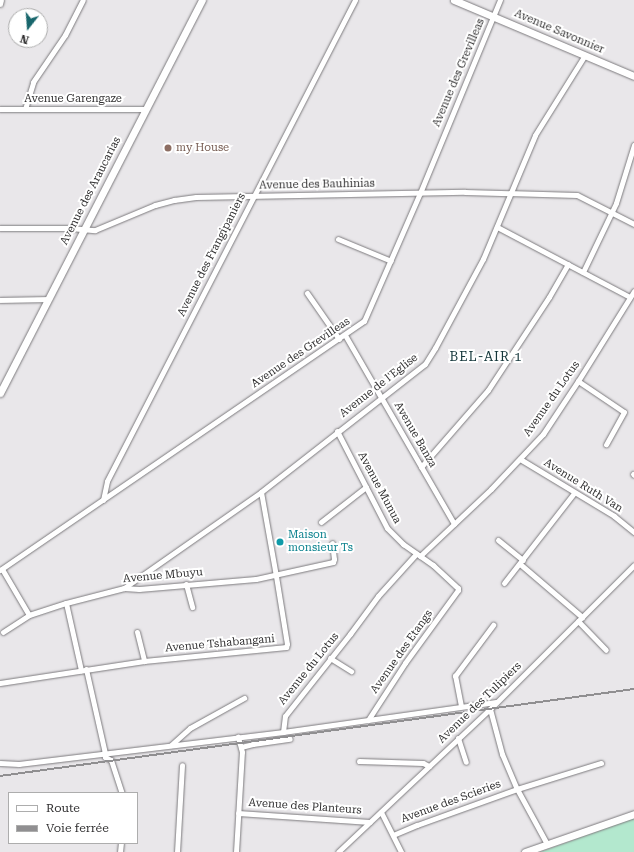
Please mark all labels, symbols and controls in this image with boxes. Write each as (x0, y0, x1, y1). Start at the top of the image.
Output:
street label: Avenue Savonnier (512, 7, 606, 57)
north arrow (8, 8, 48, 48)
street label: Avenue des Grevilleas (430, 17, 488, 129)
text: N (19, 32, 31, 46)
street label: Avenue Garengaze (24, 92, 122, 106)
street label: Avenue des Araucarias (58, 135, 124, 247)
place label: my House (176, 141, 229, 155)
marker: my House (163, 143, 173, 153)
street label: Avenue des Bauhinias (259, 177, 375, 193)
street label: Avenue des Frangipaniers (175, 191, 249, 319)
street label: Avenue des Grevilleas (249, 315, 353, 391)
district label: BEL-AIR 1 (450, 349, 522, 365)
street label: Avenue de l'Eglise (337, 351, 421, 421)
street label: Avenue du Lotus (521, 359, 583, 439)
street label: Avenue Banza (391, 400, 439, 470)
street label: Avenue Munua (355, 450, 403, 526)
street label: Avenue Ruth Van (541, 456, 625, 516)
place label: Maison monsieur Ts (288, 529, 353, 555)
marker: Maison monsieur Ts (275, 537, 285, 547)
street label: Avenue Mbuyu (123, 566, 203, 586)
street label: Avenue des Etangs (368, 608, 436, 696)
street label: Avenue du Lotus (276, 630, 342, 708)
street label: Avenue Tshabangani (165, 633, 275, 655)
street label: Avenue des Tulipiers (436, 660, 524, 746)
street label: Avenue des Scieries (399, 778, 503, 826)
legend (8, 792, 138, 844)
street label: Avenue des Planteurs (248, 796, 362, 818)
text: Route (46, 801, 80, 815)
text: Voie ferrée (46, 821, 109, 835)

